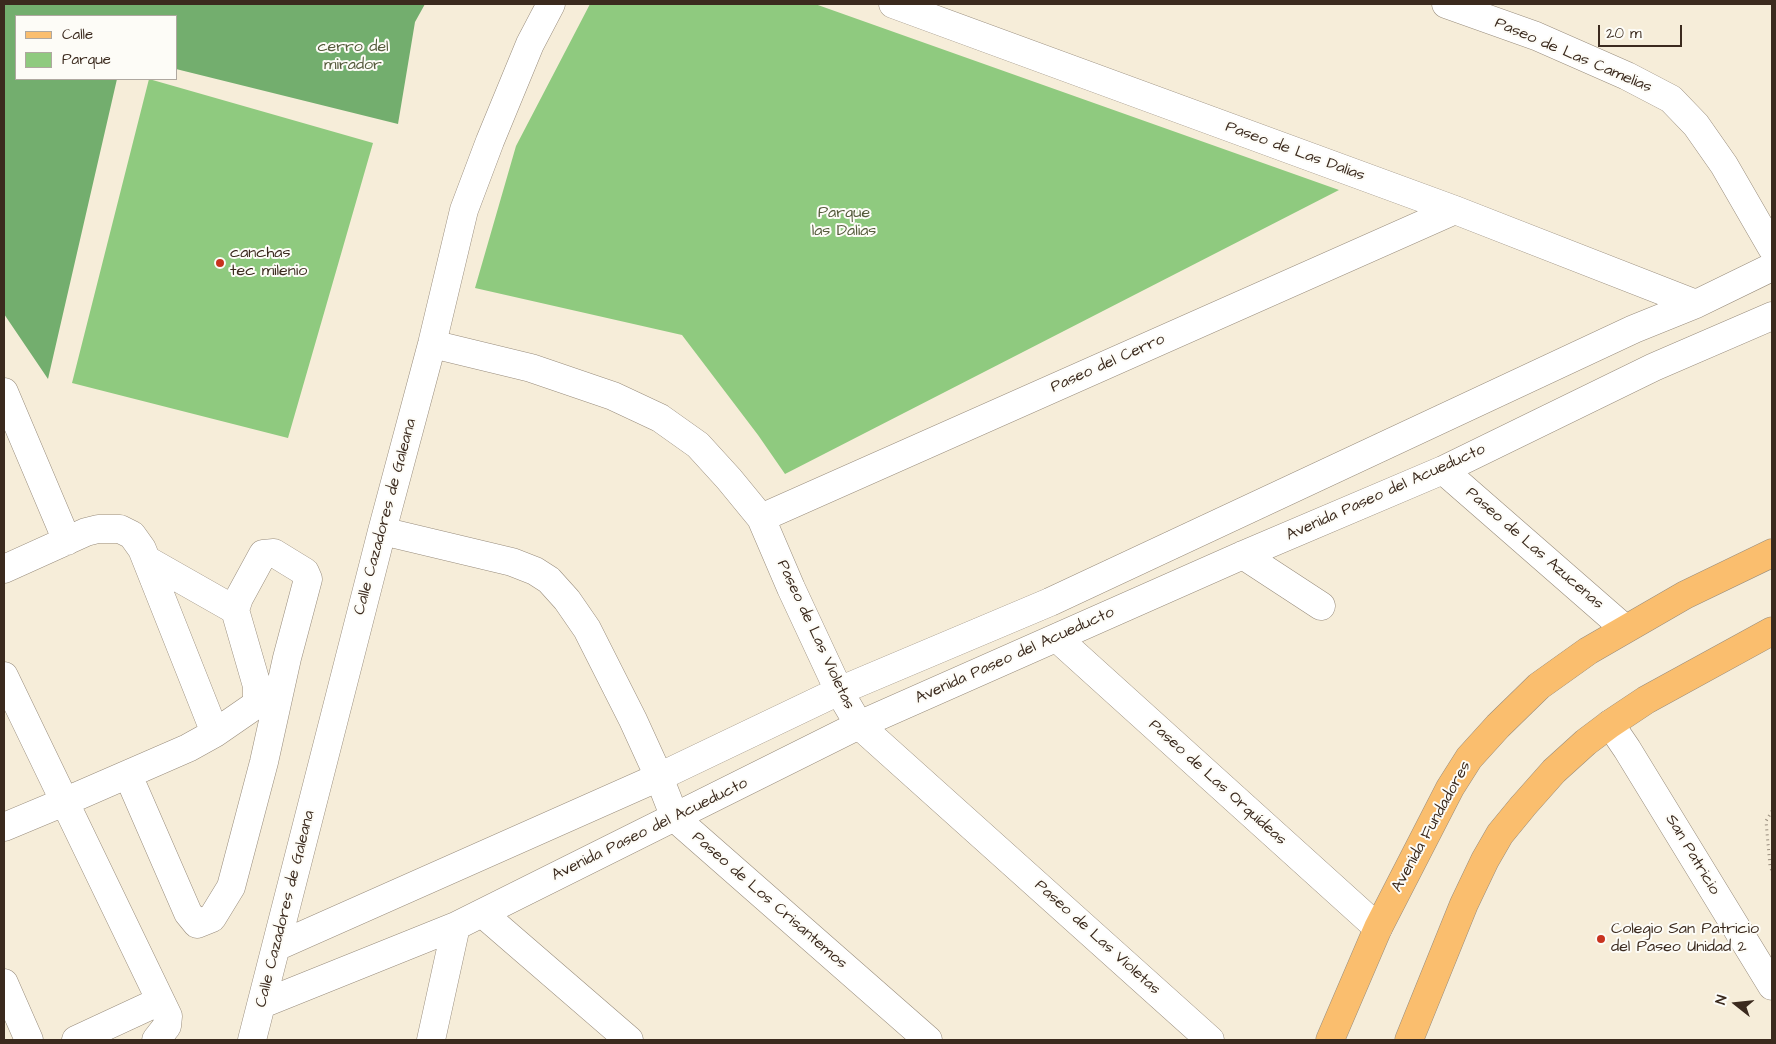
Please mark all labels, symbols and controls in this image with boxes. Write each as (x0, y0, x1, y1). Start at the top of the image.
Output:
street label: Paseo de Las Camelias (1491, 14, 1655, 98)
legend (15, 15, 178, 80)
scale bar (1601, 15, 1685, 47)
text: 20 m (1606, 23, 1642, 44)
text: Calle (62, 24, 93, 45)
park label: cerro del mirador (317, 38, 389, 76)
text: Parque (62, 49, 111, 70)
street label: Paseo de Las Dalias (1223, 118, 1367, 186)
park label: Parque las Dalias (812, 204, 876, 242)
place label: canchas tec milenio (230, 244, 307, 282)
marker: canchas tec milenio (214, 257, 226, 269)
street label: Paseo del Cerro (1048, 330, 1168, 398)
street label: Calle Cazadores de Galeana (351, 417, 421, 617)
street label: Avenida Paseo del Acueducto (1284, 440, 1488, 546)
street label: Paseo de Las Azucenas (1461, 484, 1607, 614)
street label: Paseo de Las Violetas (772, 557, 858, 713)
street label: Avenida Paseo del Acueducto (913, 603, 1117, 709)
street label: Paseo de Las Orquídeas (1144, 716, 1290, 850)
street label: Avenida Fundadores (1388, 758, 1476, 896)
street label: Avenida Paseo del Acueducto (549, 774, 751, 886)
street label: Calle Cazadores de Galeana (252, 809, 320, 1009)
street label: San Patricio (1660, 811, 1724, 899)
street label: Paseo de Los Crisantemos (687, 828, 851, 974)
street label: Paseo de Las Violetas (1030, 876, 1164, 1000)
place label: Colegio San Patricio del Paseo Unidad 2 (1611, 920, 1759, 958)
marker: Colegio San Patricio del Paseo Unidad 2 (1595, 933, 1607, 945)
north arrow (1711, 979, 1761, 1029)
text: N (1711, 993, 1732, 1007)

